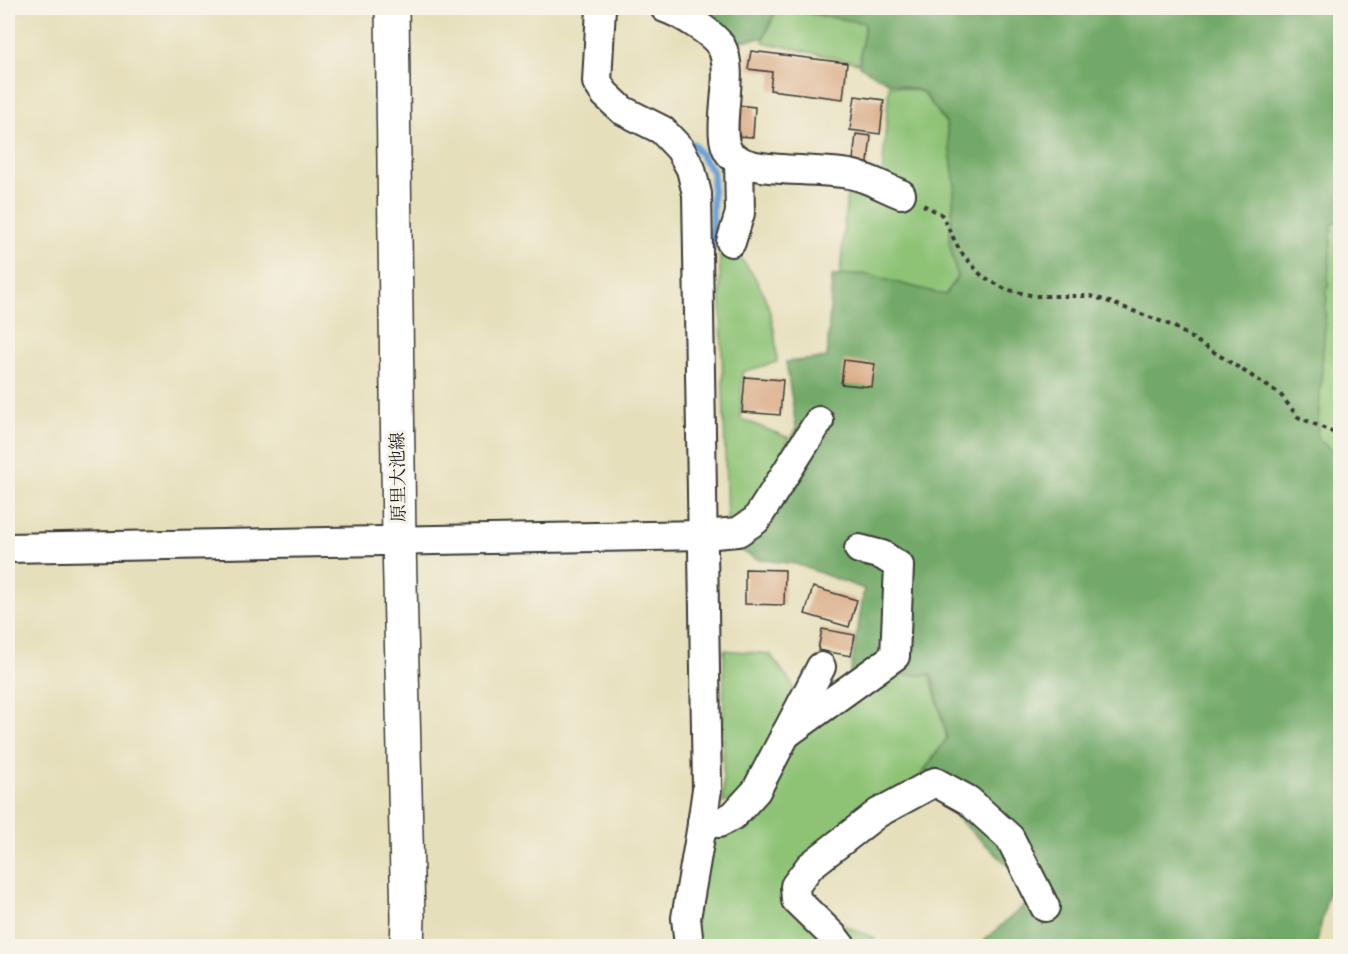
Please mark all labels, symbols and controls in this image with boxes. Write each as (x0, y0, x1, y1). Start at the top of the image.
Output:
street label: 原里大池線 (383, 432, 412, 522)

